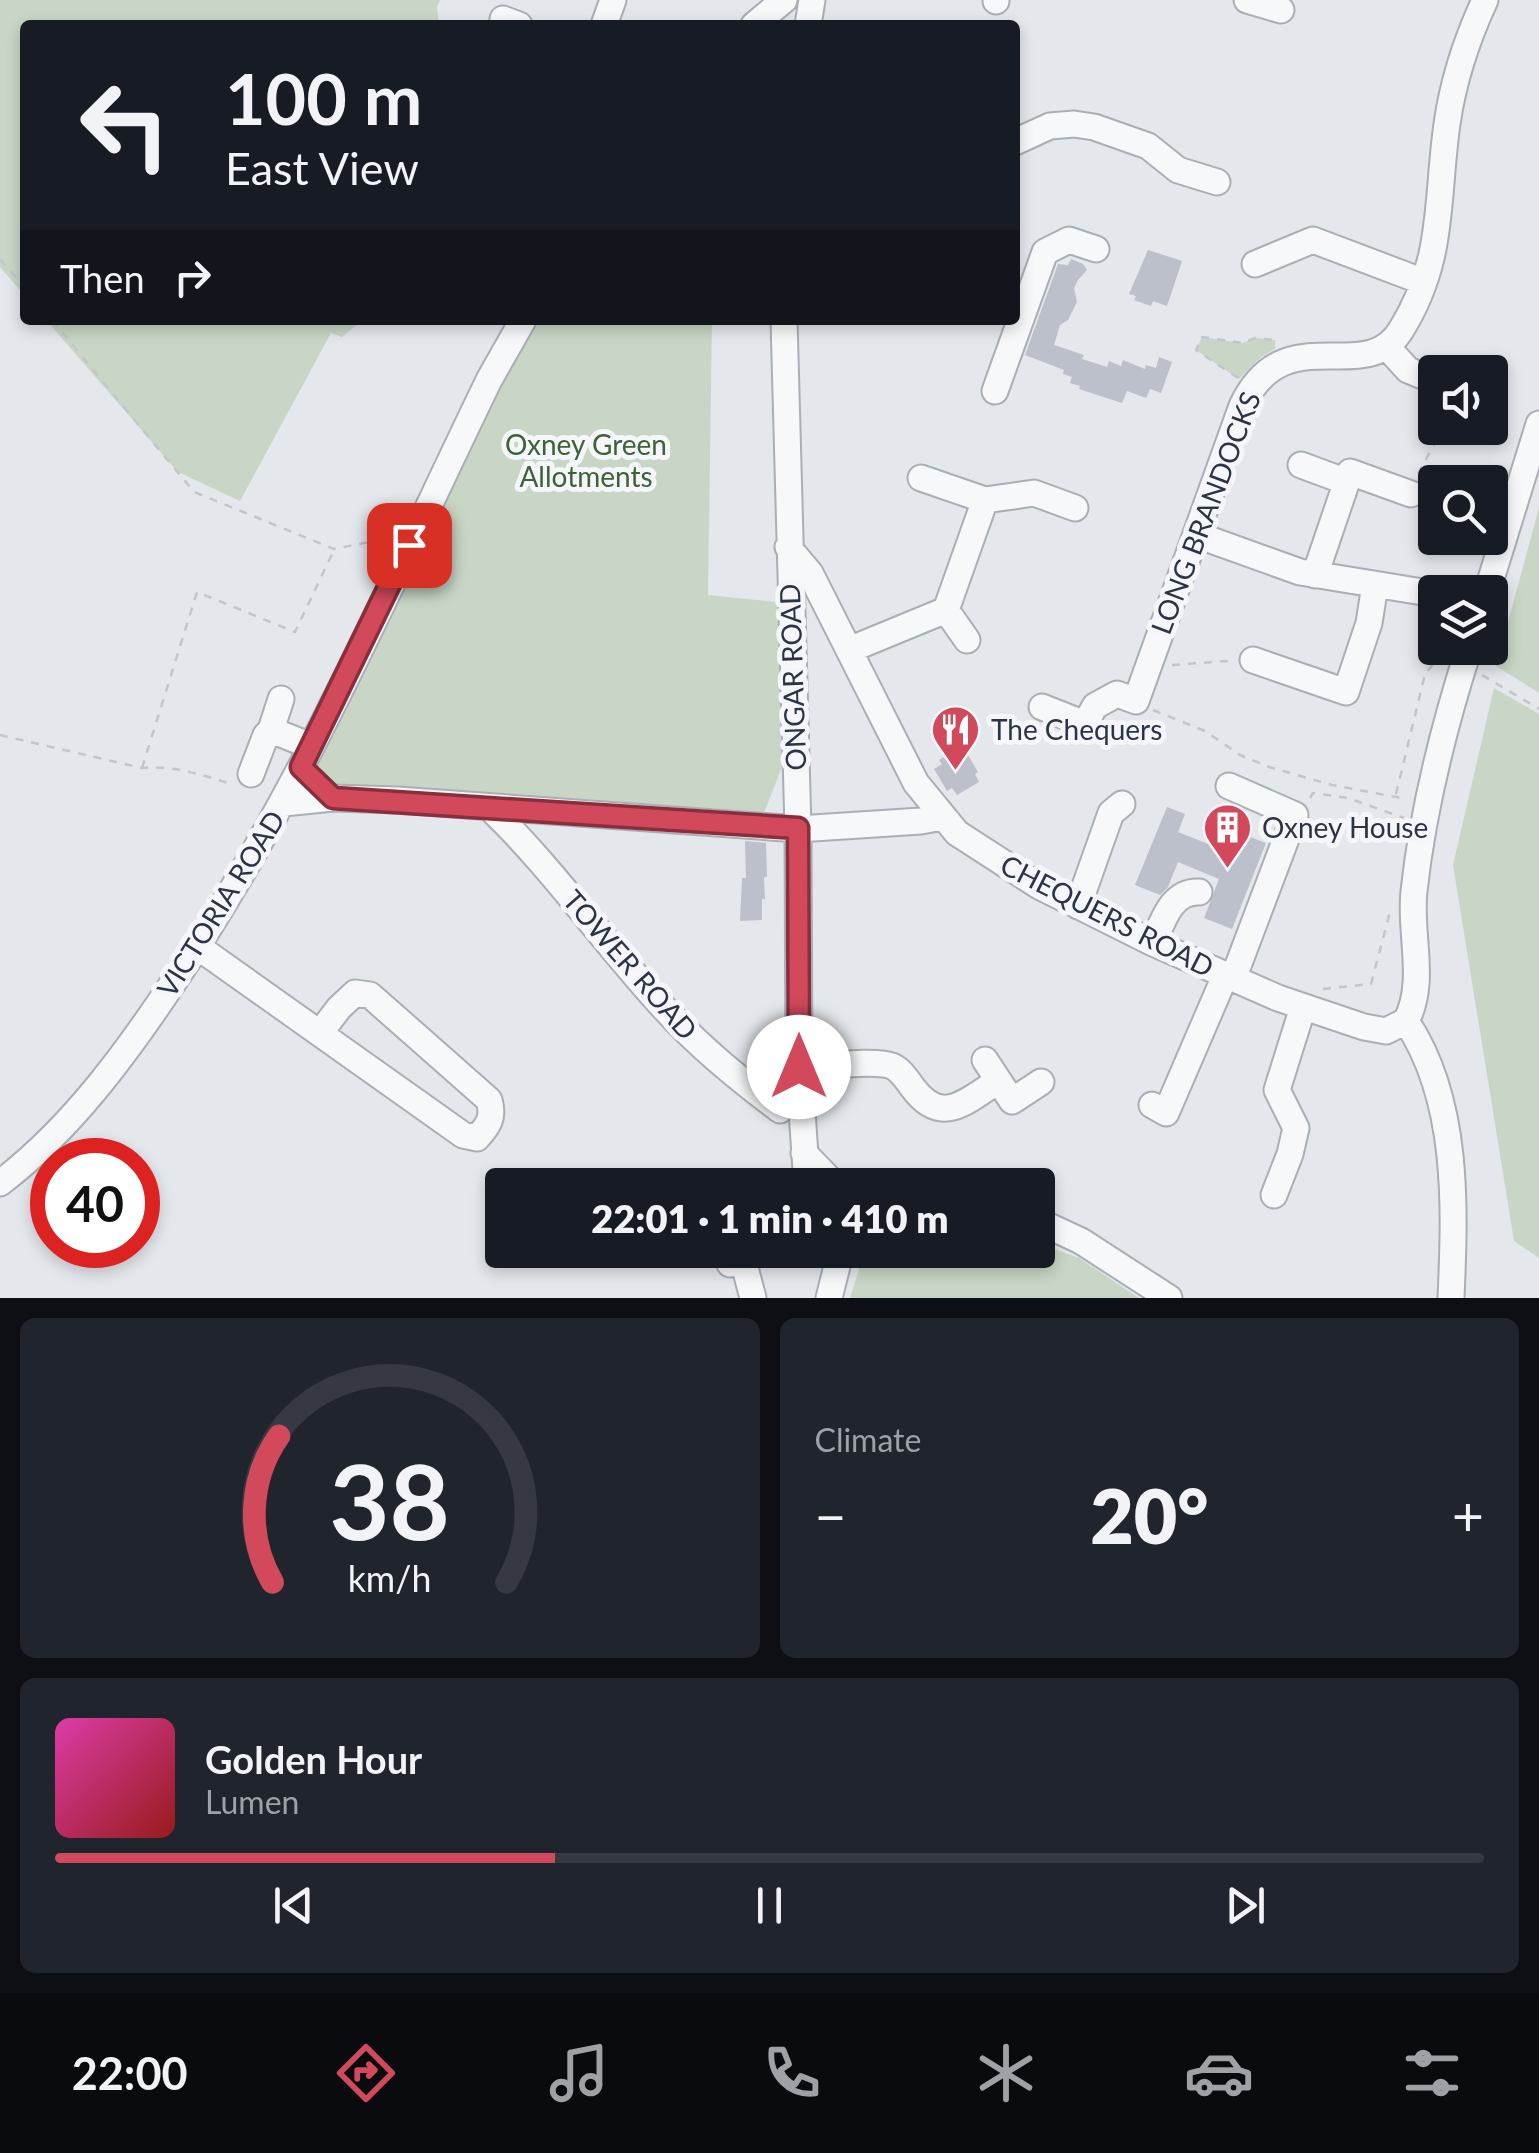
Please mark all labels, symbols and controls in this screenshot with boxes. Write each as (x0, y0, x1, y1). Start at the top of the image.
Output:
text: 100 m (225, 56, 422, 140)
icon: left (60, 60, 190, 190)
text: East View (225, 141, 419, 195)
icon: right (165, 250, 220, 305)
text: Then (60, 255, 145, 301)
map controls (1418, 355, 1508, 665)
button: sound (1418, 355, 1508, 445)
street label: LONG BRANDOCKS (1143, 387, 1267, 639)
park label: Oxney Green Allotments (505, 427, 667, 493)
button: search (1418, 465, 1508, 555)
pin (367, 503, 452, 588)
icon: arrive (382, 518, 437, 573)
button: layers (1418, 575, 1508, 665)
street label: ONGAR ROAD (772, 583, 812, 771)
restaurant icon: The Chequers (930, 704, 982, 772)
place label: The Chequers (991, 712, 1162, 746)
building icon: Oxney House (1201, 802, 1253, 870)
street label: VICTORIA ROAD (149, 804, 291, 1003)
place label: Oxney House (1262, 810, 1428, 844)
street label: CHEQUERS ROAD (995, 847, 1220, 983)
street label: TOWER ROAD (557, 883, 705, 1046)
position arrow (747, 1015, 851, 1119)
speed limit sign: 40 (30, 1138, 160, 1268)
text: 22:01 · 1 min · 410 m (591, 1195, 949, 1241)
text: Climate (815, 1420, 921, 1459)
text: 38 (329, 1437, 450, 1562)
text: 20° (1090, 1470, 1208, 1560)
text: − (815, 1482, 846, 1548)
text: + (1452, 1482, 1484, 1548)
text: km/h (348, 1557, 432, 1600)
text: Golden Hour (205, 1736, 422, 1782)
text: Lumen (205, 1782, 299, 1821)
icon: previous (266, 1878, 321, 1933)
icon: pause (742, 1878, 797, 1933)
icon: next (1218, 1878, 1273, 1933)
icon: directions (331, 2038, 401, 2108)
icon: music (544, 2038, 614, 2108)
icon: phone (757, 2038, 827, 2108)
icon: climate (971, 2038, 1041, 2108)
icon: car (1184, 2038, 1254, 2108)
icon: filters (1397, 2038, 1467, 2108)
text: 22:00 (72, 2046, 188, 2100)

